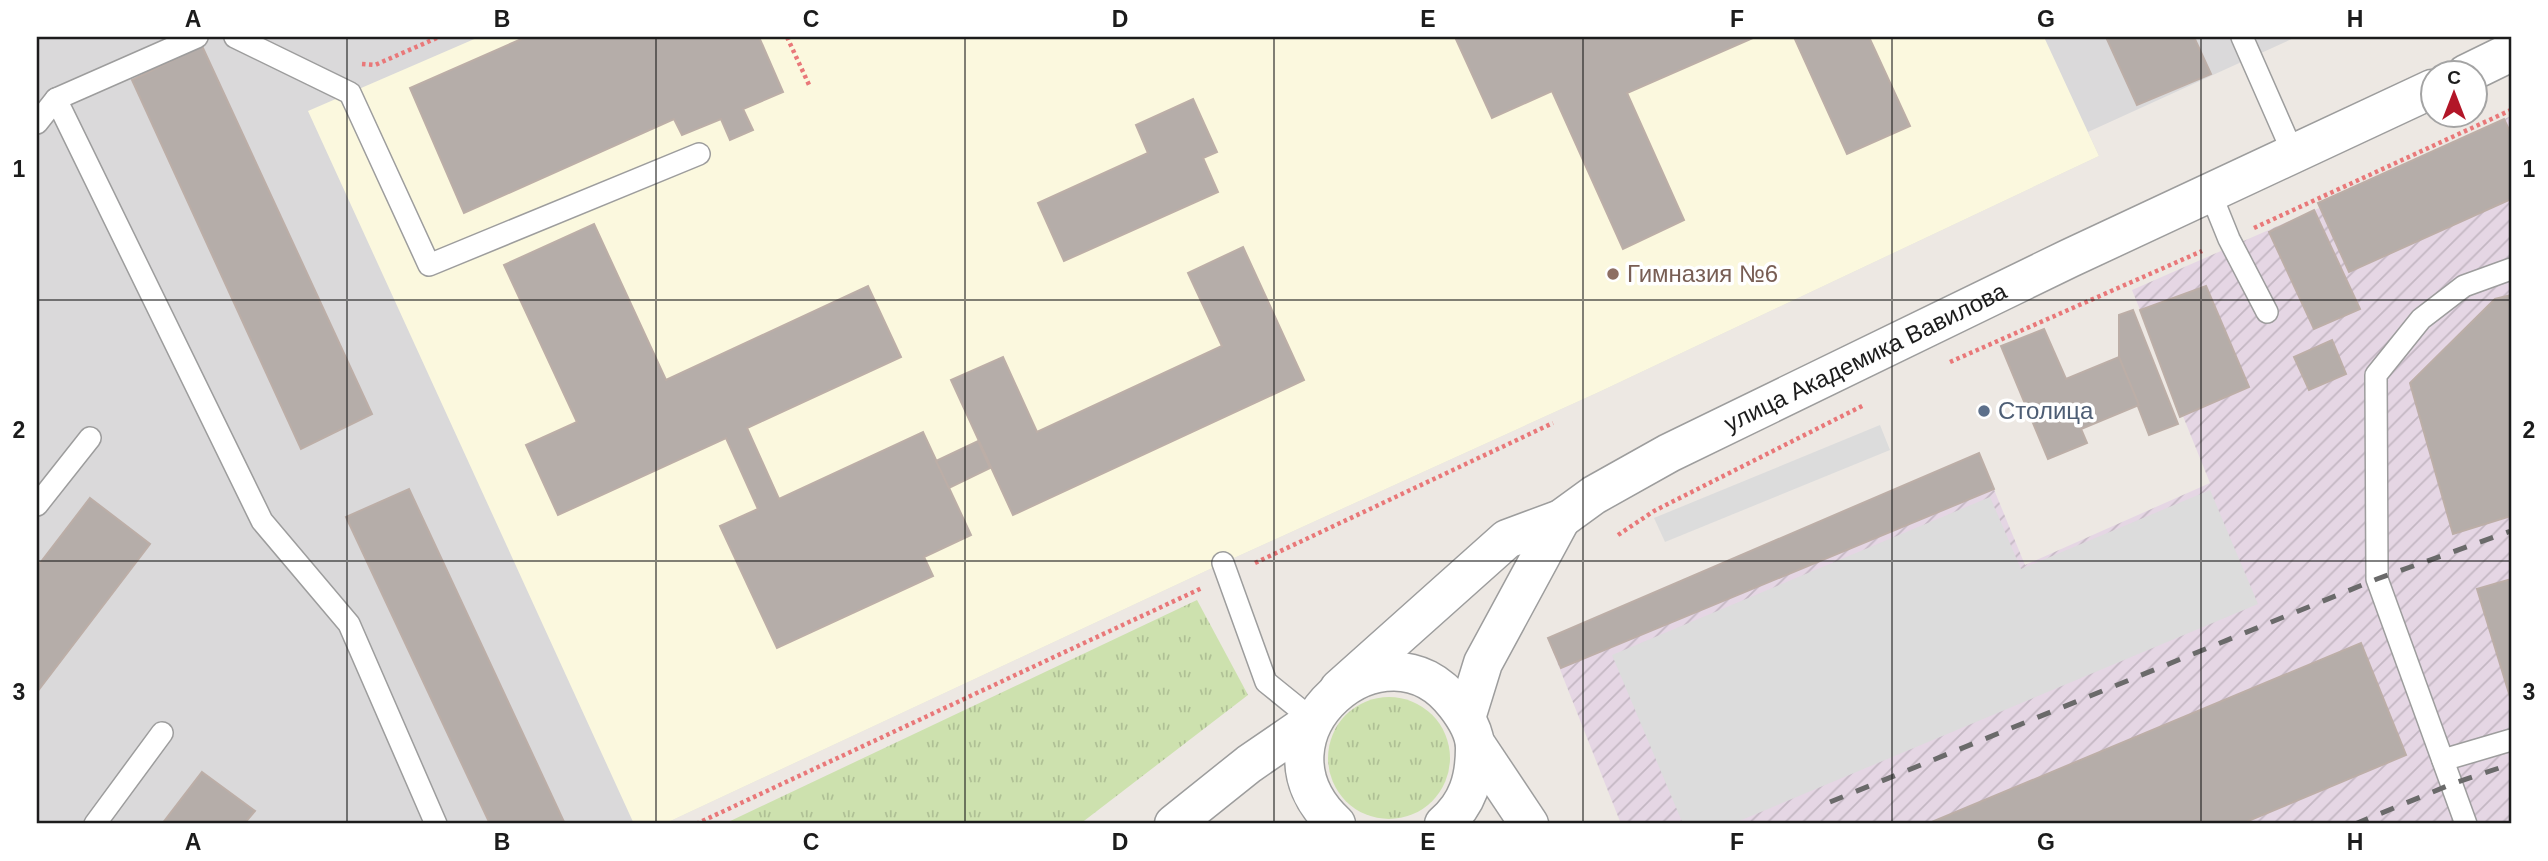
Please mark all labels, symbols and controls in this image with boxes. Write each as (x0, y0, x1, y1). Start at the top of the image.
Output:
text: A (185, 6, 201, 32)
text: B (494, 6, 510, 32)
text: C (803, 6, 819, 32)
text: D (1112, 6, 1128, 32)
text: E (1420, 6, 1436, 32)
text: F (1730, 6, 1744, 32)
text: G (2037, 6, 2055, 32)
text: H (2347, 6, 2363, 32)
north arrow (2418, 60, 2488, 130)
text: С (2447, 67, 2461, 88)
text: 1 (13, 156, 26, 182)
text: 1 (2523, 156, 2536, 182)
place label: Гимназия №6 (1627, 260, 1778, 287)
marker: Гимназия №6 (1605, 266, 1621, 282)
street label: улица Академика Вавилова (1720, 277, 2011, 437)
place label: Столица (1998, 397, 2094, 424)
marker: Столица (1976, 403, 1992, 419)
text: 2 (13, 417, 25, 443)
text: 2 (2523, 417, 2535, 443)
text: 3 (13, 679, 25, 705)
text: 3 (2523, 679, 2535, 705)
text: A (185, 829, 201, 855)
text: B (494, 829, 510, 855)
text: C (803, 829, 819, 855)
text: D (1112, 829, 1128, 855)
text: E (1420, 829, 1436, 855)
text: F (1730, 829, 1744, 855)
text: G (2037, 829, 2055, 855)
text: H (2347, 829, 2363, 855)

